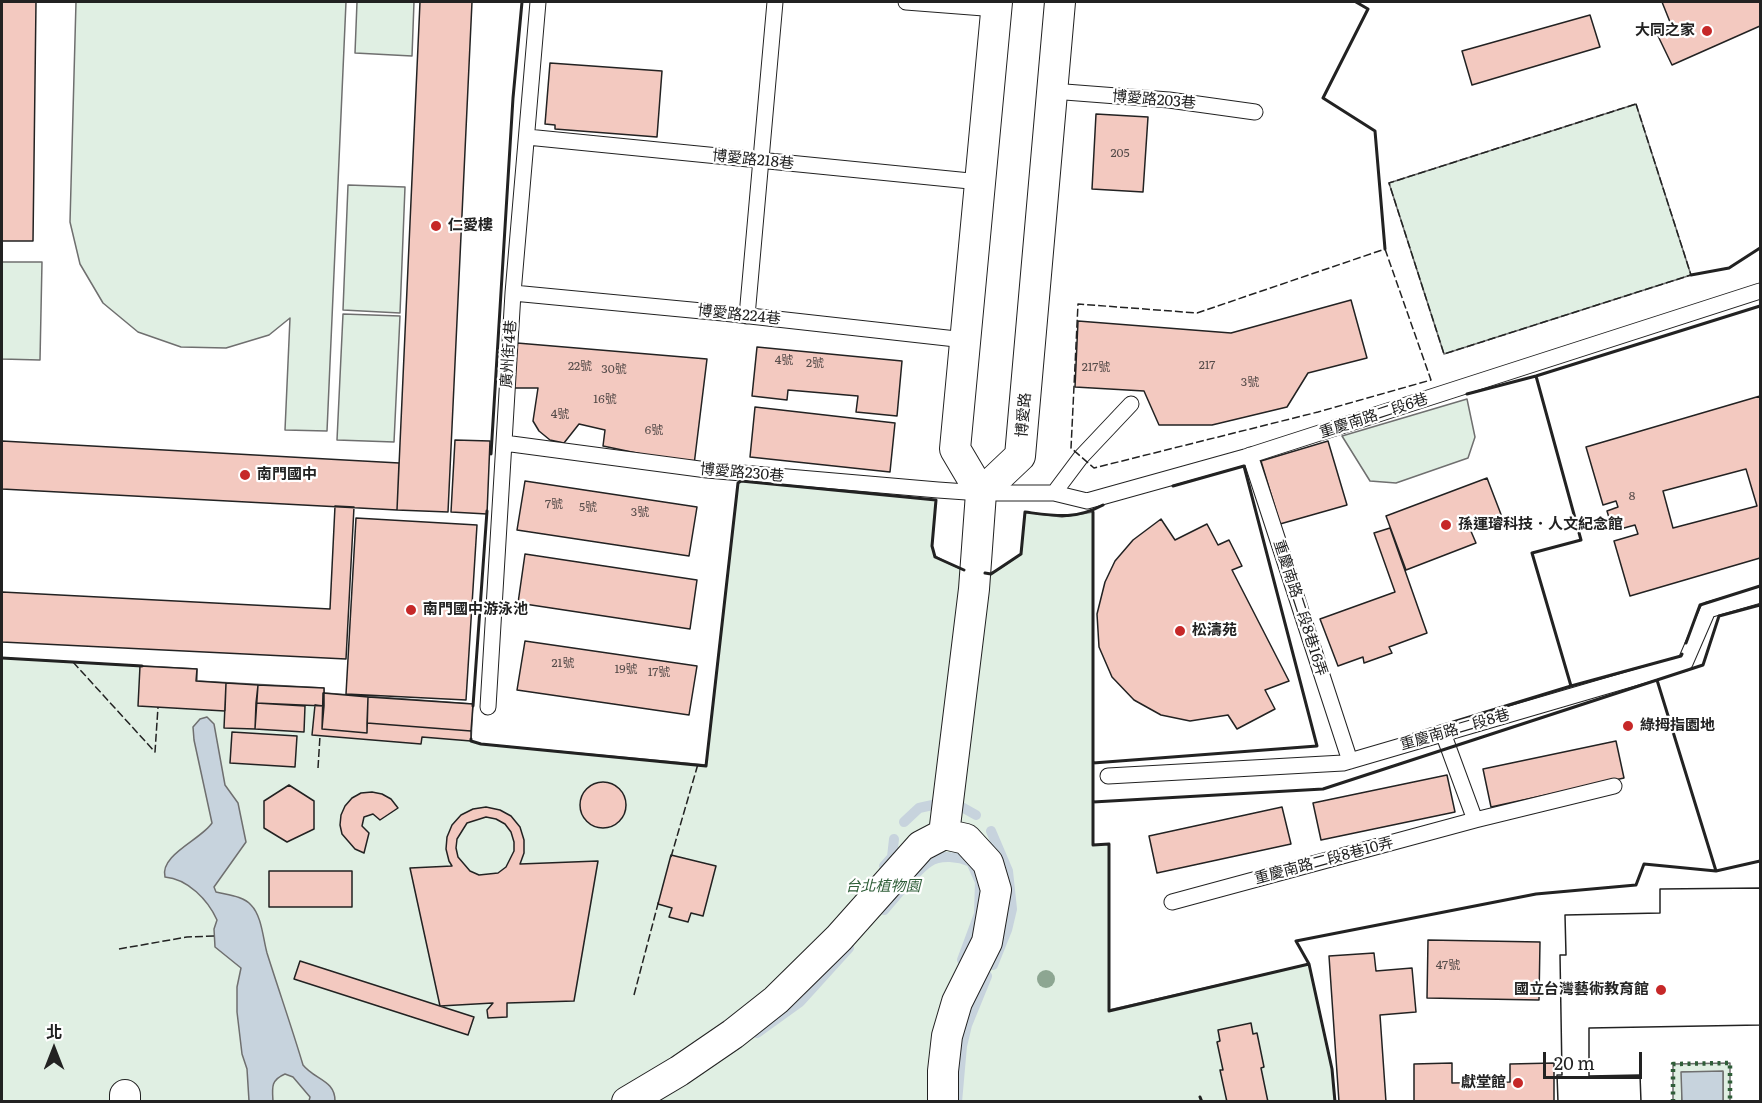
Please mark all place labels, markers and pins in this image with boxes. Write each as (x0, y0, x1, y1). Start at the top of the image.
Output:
place label: 大同之家 (1635, 22, 1695, 40)
marker: 大同之家 (1700, 24, 1714, 38)
place label: 仁愛樓 (448, 217, 493, 235)
marker: 仁愛樓 (429, 219, 443, 233)
place label: 南門國中 (257, 466, 317, 484)
marker: 南門國中 (238, 468, 252, 482)
place label: 孫運璿科技．人文紀念館 (1458, 516, 1623, 534)
marker: 孫運璿科技．人文紀念館 (1439, 518, 1453, 532)
place label: 南門國中游泳池 (423, 601, 528, 619)
marker: 南門國中游泳池 (404, 603, 418, 617)
place label: 松濤苑 (1192, 622, 1237, 640)
marker: 松濤苑 (1173, 624, 1187, 638)
place label: 綠拇指園地 (1640, 717, 1715, 735)
marker: 綠拇指園地 (1621, 719, 1635, 733)
place label: 國立台灣藝術教育館 (1514, 981, 1649, 999)
marker: 國立台灣藝術教育館 (1654, 983, 1668, 997)
place label: 獻堂館 (1461, 1074, 1506, 1092)
marker: 獻堂館 (1511, 1076, 1525, 1090)

